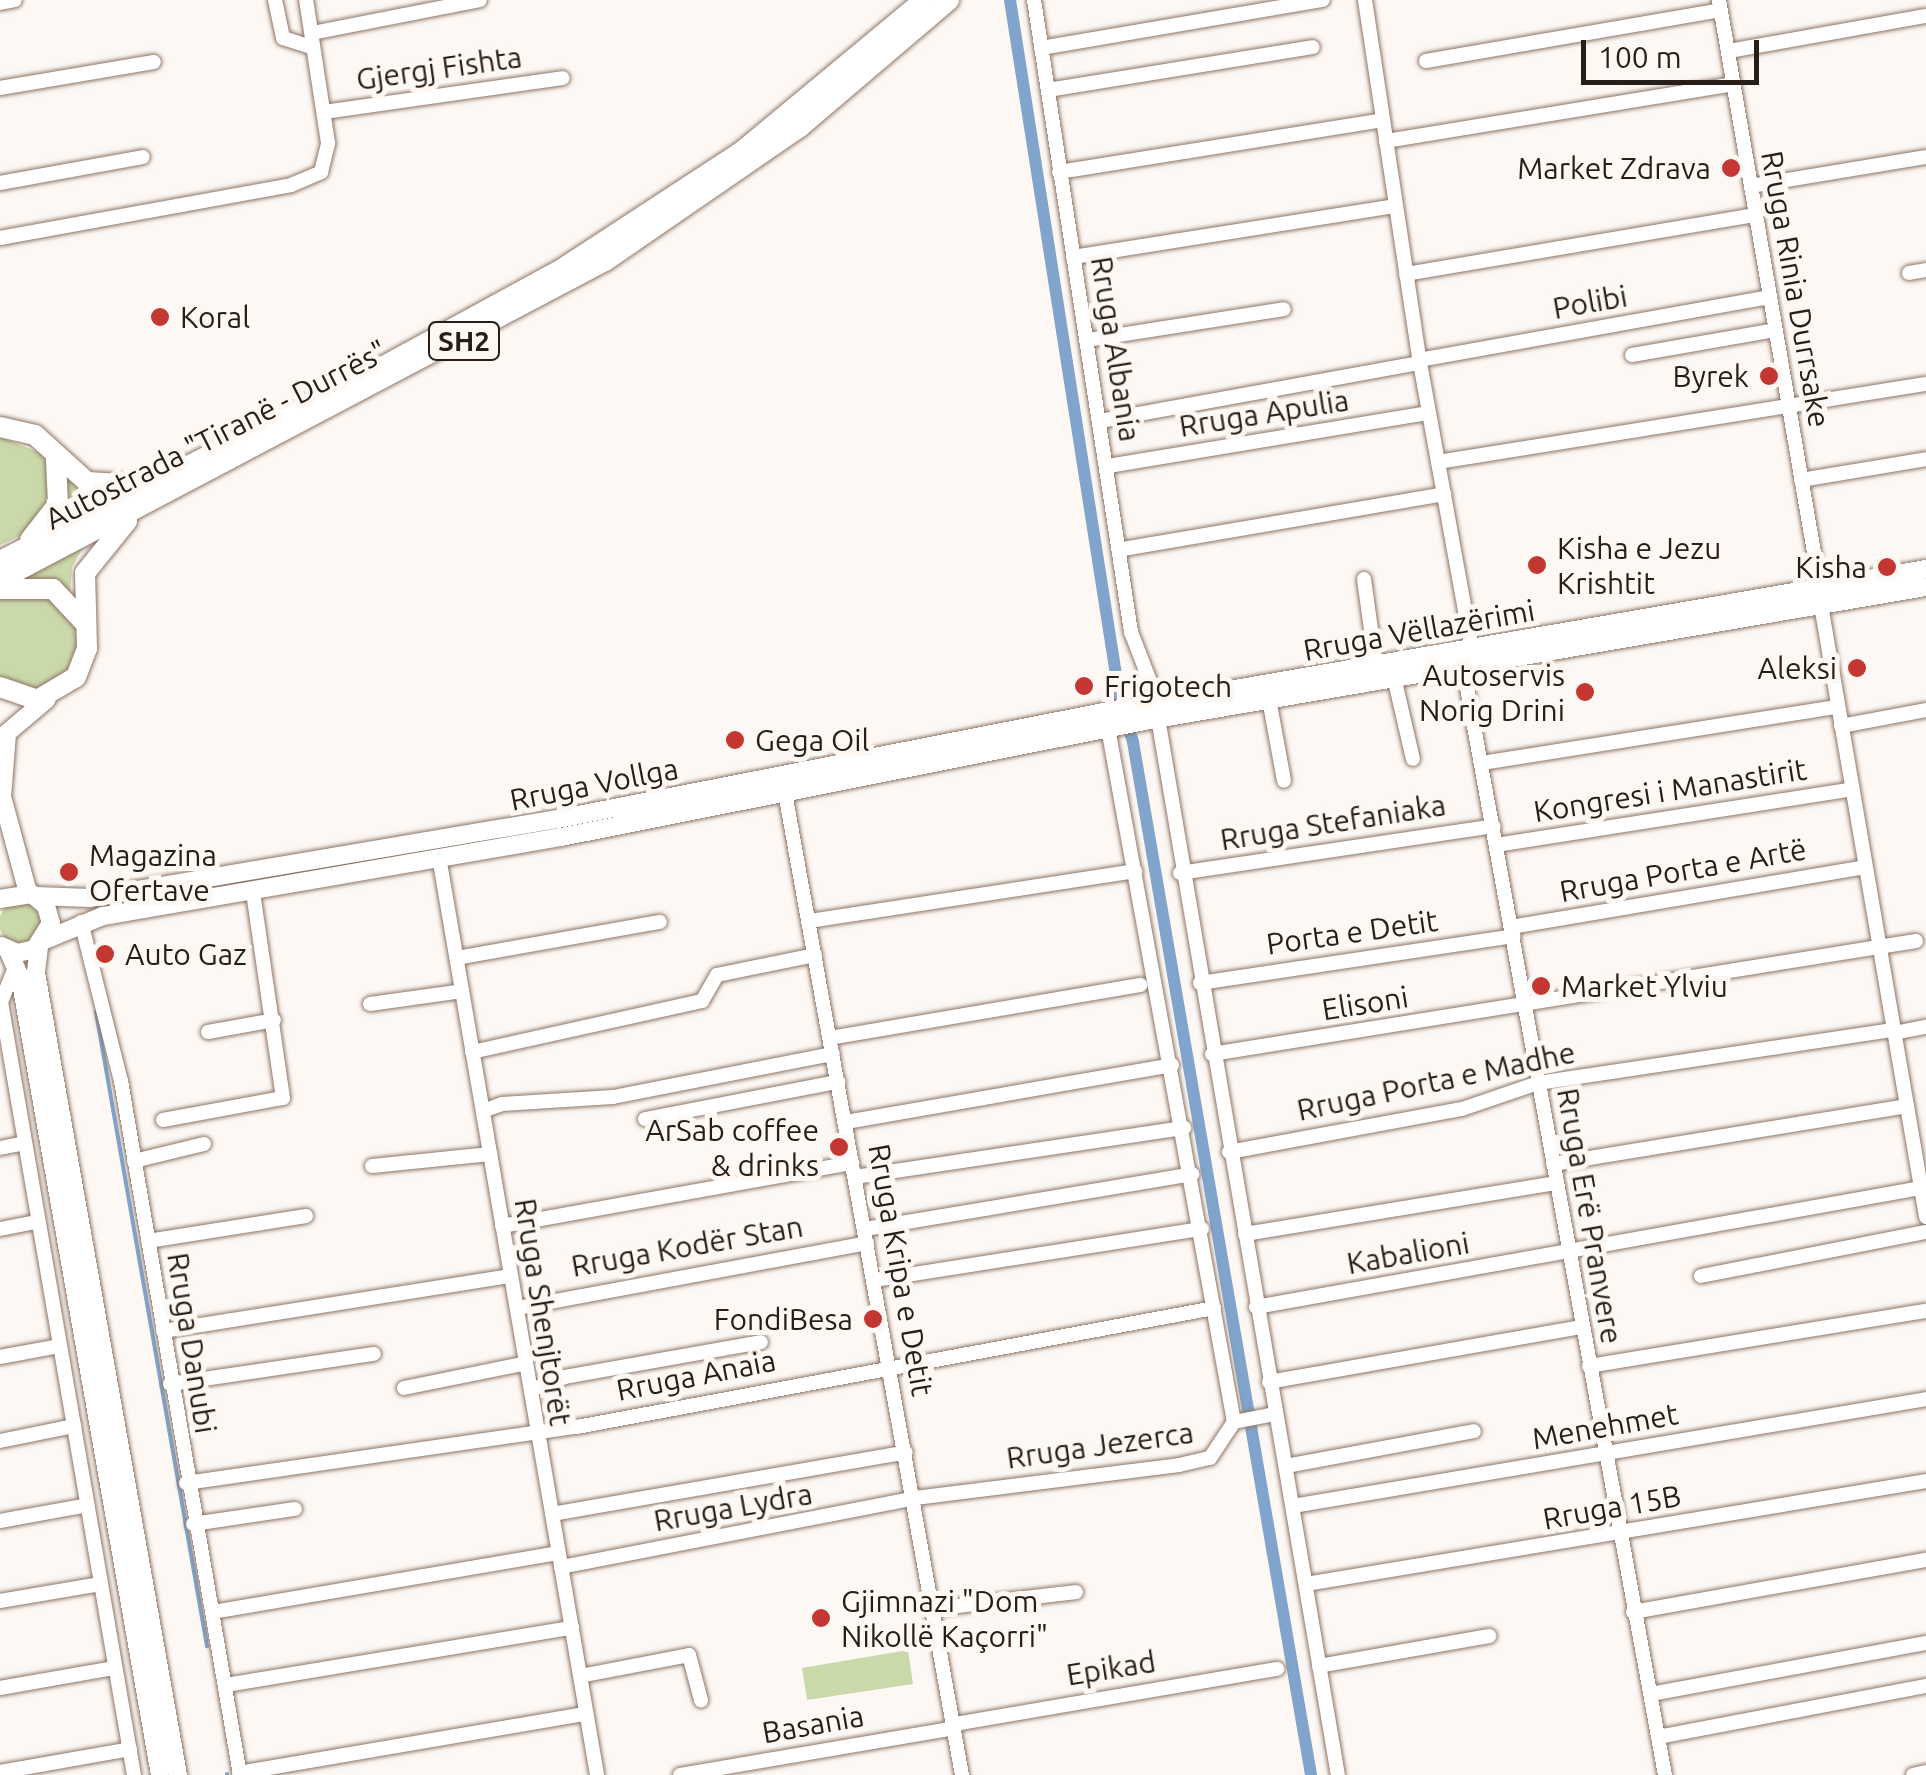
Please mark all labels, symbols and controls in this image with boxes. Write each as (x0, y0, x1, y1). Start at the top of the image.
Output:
scale bar (1586, 20, 1764, 82)
street label: Gjergj Fishta (354, 39, 524, 97)
text: 100 m (1598, 40, 1682, 74)
street label: Rruga Rinia Durrsake (1754, 148, 1838, 430)
place label: Market Zdrava (1517, 150, 1711, 186)
marker: Market Zdrava (1720, 157, 1742, 179)
street label: Rruga Albania (1084, 254, 1148, 444)
street label: Polibi (1550, 278, 1630, 326)
place label: Koral (180, 299, 250, 335)
marker: Koral (149, 306, 171, 328)
road number: SH2 (426, 318, 502, 364)
street label: Autostrada "Tiranë - Durrës" (39, 333, 393, 537)
place label: Byrek (1672, 358, 1749, 394)
marker: Byrek (1758, 365, 1780, 387)
street label: Rruga Apulia (1176, 382, 1352, 444)
place label: Kisha e Jezu Krishtit (1557, 530, 1721, 600)
place label: Kisha (1795, 549, 1867, 585)
marker: Kisha e Jezu Krishtit (1526, 554, 1548, 576)
marker: Kisha (1876, 556, 1898, 578)
street label: Rruga Vëllazërimi (1300, 592, 1538, 668)
place label: Aleksi (1758, 650, 1837, 686)
place label: Autoservis Norig Drini (1419, 657, 1565, 728)
marker: Aleksi (1846, 657, 1868, 679)
place label: Frigotech (1104, 668, 1232, 704)
marker: Frigotech (1073, 675, 1095, 697)
marker: Autoservis Norig Drini (1574, 681, 1596, 703)
place label: Gega Oil (755, 722, 869, 758)
marker: Gega Oil (724, 729, 746, 751)
street label: Rruga Vollga (507, 750, 681, 818)
street label: Kongresi i Manastirit (1531, 751, 1809, 829)
street label: Rruga Stefaniaka (1218, 786, 1448, 858)
street label: Rruga Porta e Artë (1557, 831, 1809, 909)
place label: Magazina Ofertave (89, 837, 217, 908)
marker: Magazina Ofertave (58, 861, 80, 883)
street label: Porta e Detit (1264, 902, 1440, 962)
place label: Auto Gaz (125, 936, 247, 972)
marker: Auto Gaz (94, 943, 116, 965)
place label: Market Ylviu (1561, 968, 1728, 1004)
marker: Market Ylviu (1530, 975, 1552, 997)
street label: Elisoni (1319, 978, 1411, 1028)
street label: Rruga Porta e Madhe (1294, 1034, 1578, 1128)
street label: Rruga Erë Pranvere (1550, 1085, 1630, 1347)
place label: ArSab coffee & drinks (645, 1112, 819, 1182)
marker: ArSab coffee & drinks (828, 1136, 850, 1158)
street label: Rruga Kripa e Detit (861, 1141, 941, 1399)
street label: Rruga Shenjtorët (507, 1196, 579, 1428)
street label: Rruga Kodër Stan (568, 1208, 806, 1284)
street label: Kabalioni (1344, 1225, 1472, 1281)
street label: Rruga Danubi (160, 1250, 224, 1436)
place label: FondiBesa (714, 1301, 853, 1337)
marker: FondiBesa (862, 1308, 884, 1330)
street label: Rruga Anaia (613, 1342, 779, 1408)
street label: Menehmet (1529, 1395, 1681, 1457)
street label: Rruga Jezerca (1004, 1414, 1196, 1476)
street label: Rruga Lydra (651, 1475, 815, 1539)
street label: Rruga 15B (1540, 1477, 1684, 1537)
place label: Gjimnazi "Dom Nikollë Kaçorri" (841, 1583, 1048, 1654)
marker: Gjimnazi "Dom Nikollë Kaçorri" (810, 1607, 832, 1629)
street label: Epikad (1064, 1643, 1158, 1693)
street label: Basania (759, 1697, 867, 1751)

